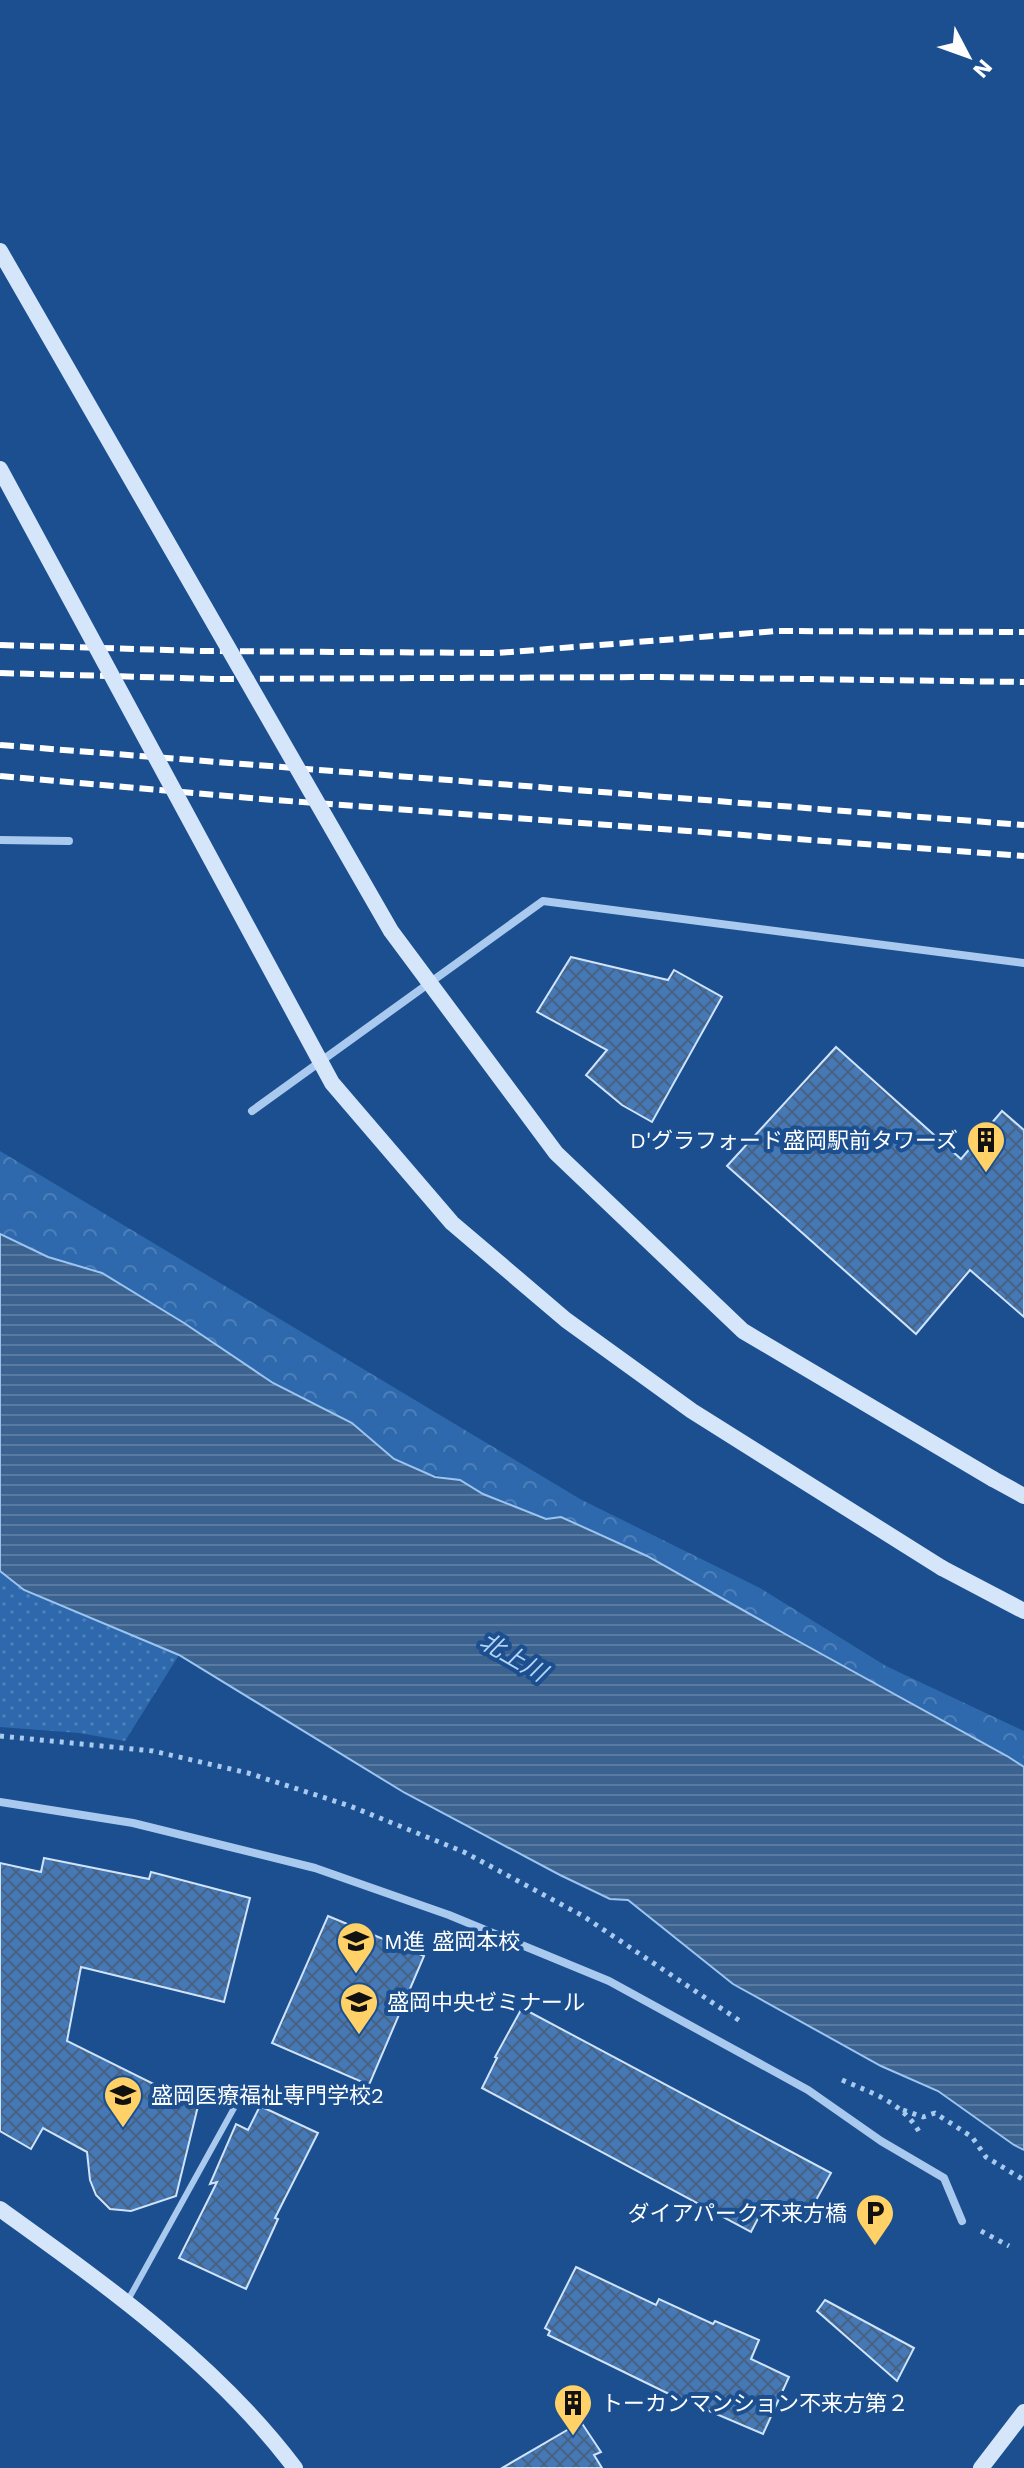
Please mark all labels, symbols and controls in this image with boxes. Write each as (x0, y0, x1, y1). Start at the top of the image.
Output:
north arrow (928, 16, 1008, 96)
text: N (968, 54, 998, 83)
building icon: D'グラフォード盛岡駅前タワーズ (965, 1119, 1007, 1174)
place label: D'グラフォード盛岡駅前タワーズ (630, 1128, 958, 1153)
water label: 北上川 (475, 1627, 554, 1689)
school or university icon: M進 盛岡本校 (335, 1920, 377, 1975)
place label: M進 盛岡本校 (384, 1929, 520, 1954)
school or university icon: 盛岡中央ゼミナール (338, 1981, 380, 2036)
place label: 盛岡中央ゼミナール (387, 1990, 585, 2015)
school or university icon: 盛岡医療福祉専門学校2 (102, 2074, 144, 2129)
place label: 盛岡医療福祉専門学校2 (151, 2083, 384, 2108)
parking icon: ダイアパーク不来方橋 (854, 2192, 896, 2247)
place label: ダイアパーク不来方橋 (627, 2201, 847, 2226)
building icon: トーカンマンション不来方第２ (552, 2382, 594, 2437)
place label: トーカンマンション不来方第２ (601, 2391, 909, 2416)

